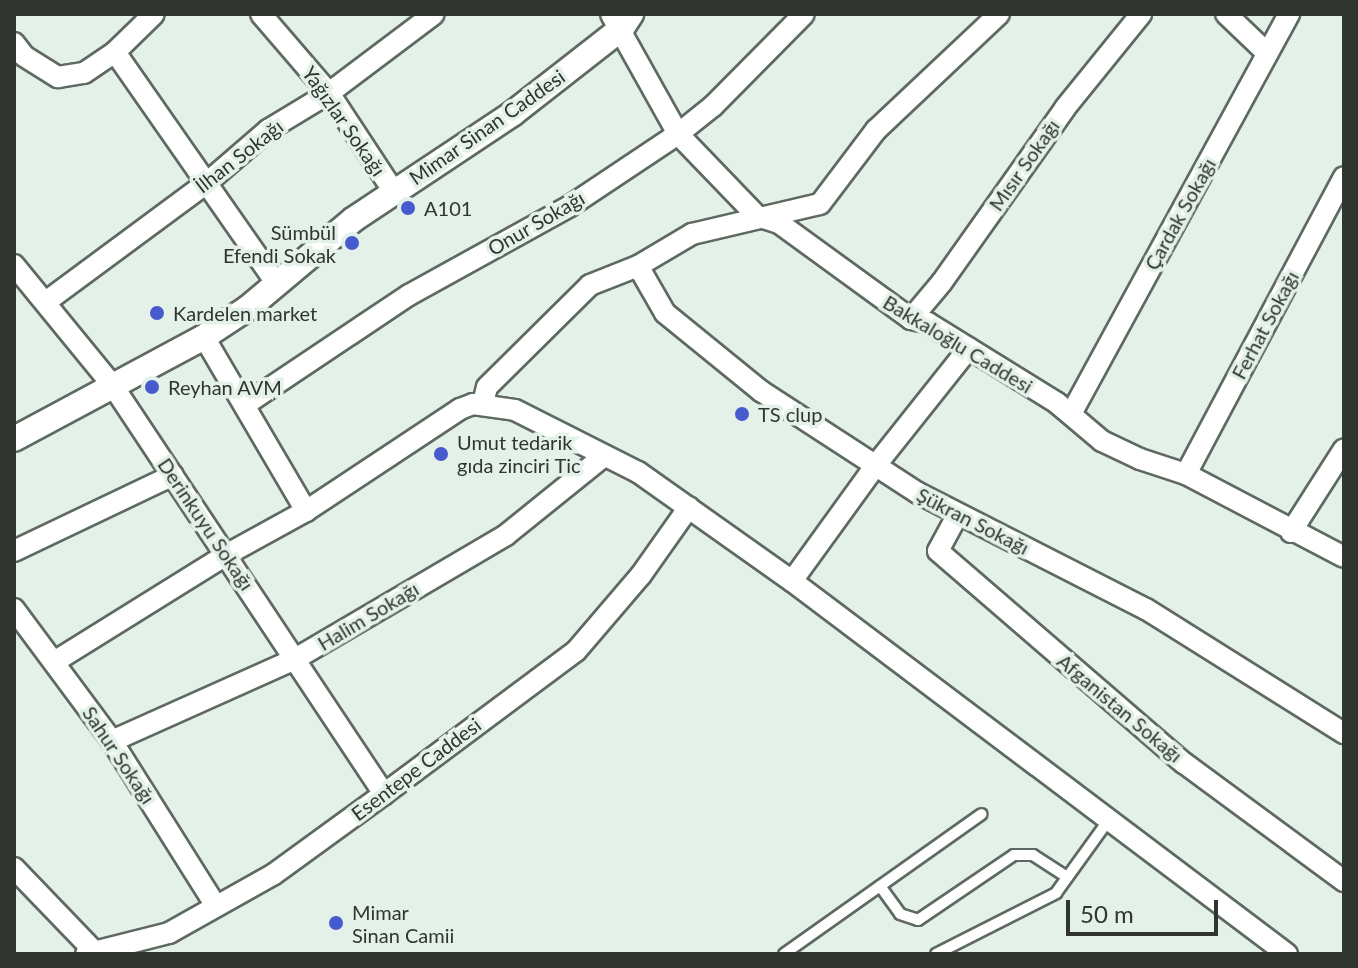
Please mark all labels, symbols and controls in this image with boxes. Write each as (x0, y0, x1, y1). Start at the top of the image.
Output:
street label: Yağızlar Sokağı (297, 61, 391, 181)
street label: Mimar Sinan Caddesi (404, 64, 570, 190)
street label: İlhan Sokağı (190, 114, 288, 198)
street label: Mısır Sokağı (984, 114, 1064, 216)
street label: Çardak Sokağı (1139, 154, 1221, 274)
street label: Onur Sokağı (483, 186, 589, 260)
place label: A101 (424, 196, 472, 220)
marker: A101 (399, 199, 417, 217)
place label: Sümbül Efendi Sokak (223, 220, 336, 267)
marker: Sümbül Efendi Sokak (343, 234, 361, 252)
street label: Ferhat Sokağı (1226, 267, 1304, 383)
street label: Bakkaloğlu Caddesi (879, 290, 1037, 398)
place label: Kardelen market (173, 301, 317, 325)
marker: Kardelen market (148, 304, 166, 322)
place label: Reyhan AVM (168, 375, 282, 399)
marker: Reyhan AVM (143, 378, 161, 396)
place label: TS clup (758, 402, 822, 426)
marker: TS clup (733, 405, 751, 423)
place label: Umut tedarik gıda zinciri Tic (457, 430, 581, 477)
marker: Umut tedarik gıda zinciri Tic (432, 445, 450, 463)
street label: Derinkuyu Sokağı (153, 453, 259, 595)
street label: Şükran Sokağı (913, 482, 1033, 560)
street label: Halim Sokağı (313, 577, 423, 655)
street label: Afganistan Sokağı (1053, 649, 1187, 767)
street label: Sahur Sokağı (78, 702, 160, 808)
street label: Esentepe Caddesi (347, 712, 485, 826)
scale bar (1070, 884, 1222, 934)
text: 50 m (1080, 899, 1134, 928)
place label: Mimar Sinan Camii (352, 900, 454, 947)
marker: Mimar Sinan Camii (327, 914, 345, 932)

